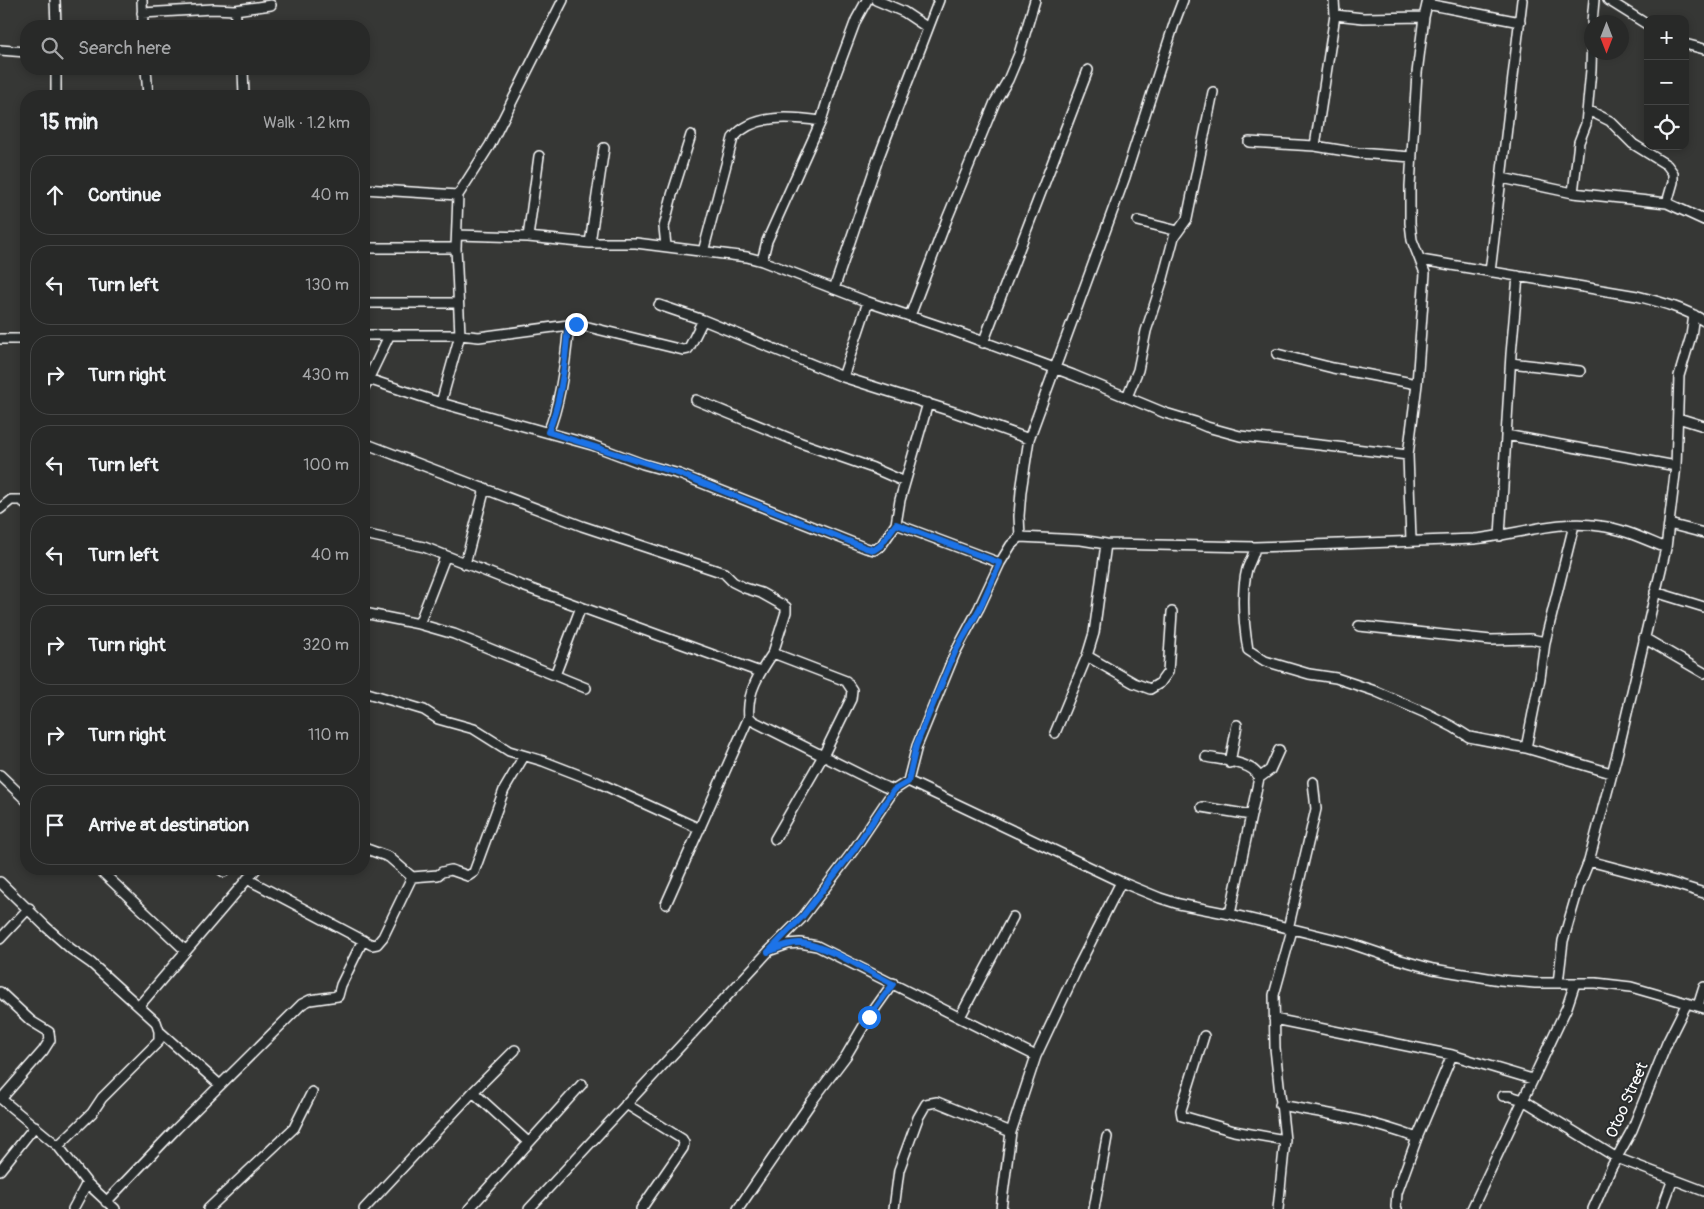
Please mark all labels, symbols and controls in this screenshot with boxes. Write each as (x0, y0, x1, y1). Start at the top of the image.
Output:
north arrow (1584, 15, 1629, 60)
map controls (1644, 15, 1689, 150)
button: + (1644, 15, 1689, 60)
search box (20, 20, 370, 75)
icon: search (38, 34, 66, 62)
text: Search here (78, 36, 171, 60)
button: − (1644, 60, 1689, 105)
button: locate (1644, 105, 1689, 150)
text: 15 min (40, 109, 98, 136)
text: Walk · 1.2 km (263, 113, 350, 133)
icon: ahead (41, 181, 69, 209)
text: Continue (88, 183, 161, 207)
text: 40 m (311, 185, 349, 205)
icon: left (41, 271, 69, 299)
text: Turn left (88, 273, 158, 297)
text: 130 m (305, 275, 349, 295)
route end (565, 313, 588, 336)
icon: right (41, 361, 69, 389)
text: Turn right (88, 363, 166, 387)
text: 430 m (302, 365, 349, 385)
icon: left (41, 451, 69, 479)
text: Turn left (88, 453, 158, 477)
text: 100 m (303, 455, 349, 475)
icon: left (41, 541, 69, 569)
text: Turn left (88, 543, 158, 567)
text: 40 m (311, 545, 349, 565)
icon: right (41, 631, 69, 659)
text: Turn right (88, 633, 166, 657)
text: 320 m (303, 635, 349, 655)
icon: right (41, 721, 69, 749)
text: Turn right (88, 723, 166, 747)
text: 110 m (308, 725, 349, 745)
icon: arrive (41, 811, 69, 839)
text: Arrive at destination (88, 813, 249, 837)
route start (858, 1006, 881, 1029)
street label: Otoo Street (1601, 1059, 1653, 1141)

